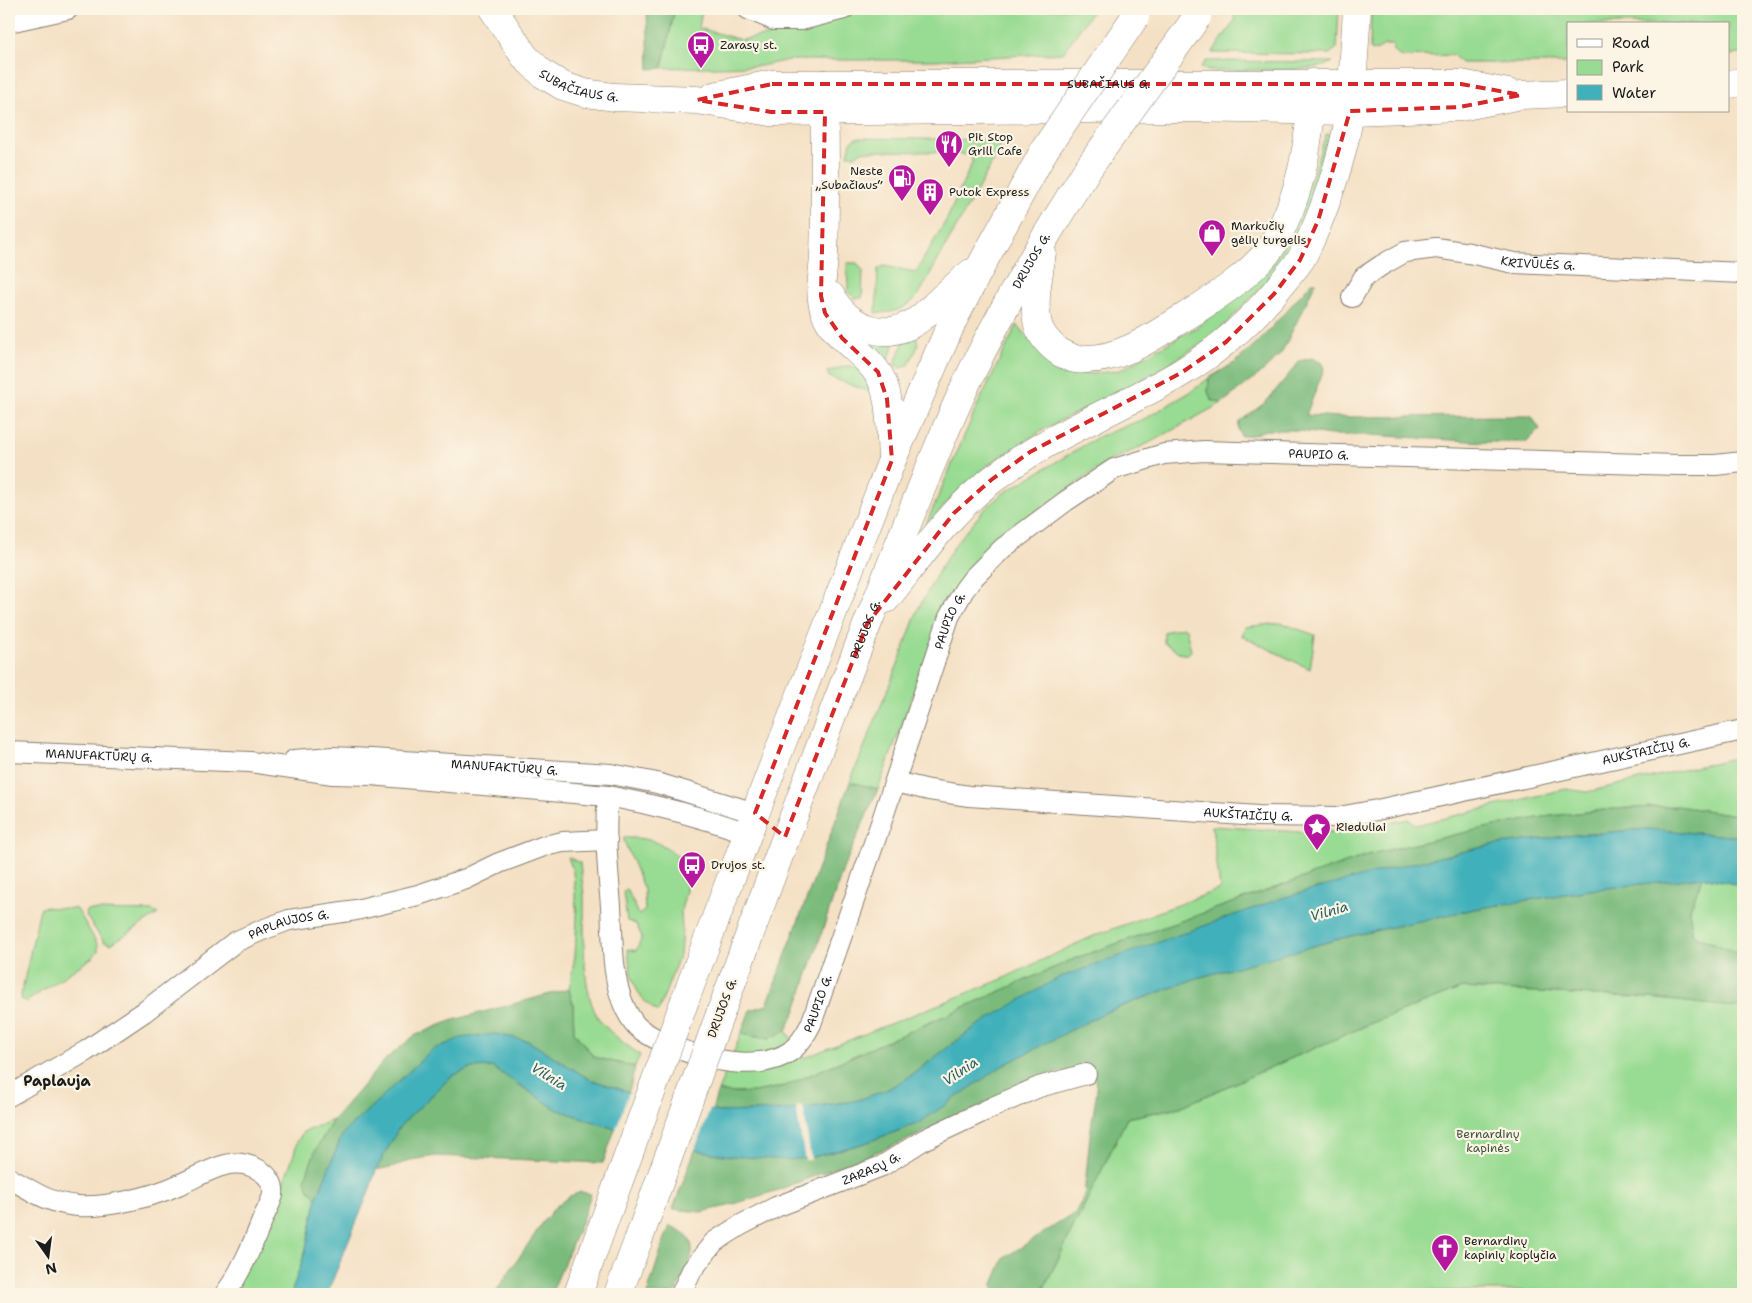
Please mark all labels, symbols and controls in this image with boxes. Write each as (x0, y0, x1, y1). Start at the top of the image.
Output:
legend (1567, 22, 1730, 112)
bus stop icon: Zarasų st. (686, 30, 716, 69)
text: Road (1612, 33, 1650, 53)
place label: Zarasų st. (720, 37, 777, 53)
text: Park (1612, 57, 1644, 77)
street label: SUBAČIAUS G. (536, 66, 619, 105)
street label: SUBAČIAUS G. (1067, 76, 1150, 92)
text: Water (1612, 83, 1656, 103)
restaurant icon: Pit Stop Grill Cafe (934, 129, 964, 168)
place label: Pit Stop Grill Cafe (968, 129, 1022, 159)
place label: Neste „Subačiaus“ (815, 163, 883, 193)
fuel station icon: Neste „Subačiaus“ (887, 163, 917, 202)
building icon: Putok Express (915, 177, 945, 216)
place label: Putok Express (949, 184, 1029, 200)
shop icon: Markučių gėlių turgelis (1197, 218, 1227, 257)
place label: Markučių gėlių turgelis (1231, 218, 1307, 248)
street label: DRUJOS G. (1009, 230, 1054, 292)
street label: KRIVŪLĖS G. (1499, 252, 1576, 274)
street label: PAUPIO G. (1288, 446, 1349, 463)
street label: PAUPIO G. (931, 590, 969, 651)
street label: DRUJOS G. (846, 597, 884, 662)
street label: AUKŠTAIČIŲ G. (1600, 734, 1691, 769)
street label: MANUFAKTŪRŲ G. (45, 746, 153, 766)
street label: MANUFAKTŪRŲ G. (451, 756, 559, 779)
street label: AUKŠTAIČIŲ G. (1203, 804, 1293, 824)
place icon: Rieduliai (1302, 812, 1332, 851)
place label: Rieduliai (1336, 819, 1386, 835)
bus stop icon: Drujos st. (677, 850, 707, 889)
place label: Drujos st. (711, 857, 765, 873)
water label: Vilnia (1308, 897, 1350, 925)
street label: PAPLAUJOS G. (246, 906, 330, 943)
street label: PAUPIO G. (800, 972, 836, 1036)
street label: DRUJOS G. (704, 976, 740, 1040)
water label: Vilnia (939, 1053, 981, 1089)
water label: Vilnia (528, 1058, 570, 1094)
district label: Paplauja (23, 1071, 91, 1091)
park label: Bernardinų kapinės (1456, 1126, 1520, 1156)
street label: ZARASŲ G. (840, 1148, 904, 1189)
north arrow (22, 1230, 72, 1280)
church icon: Bernardinų kapinių koplyčia (1430, 1233, 1460, 1272)
place label: Bernardinų kapinių koplyčia (1464, 1233, 1557, 1263)
text: N (44, 1259, 59, 1279)

